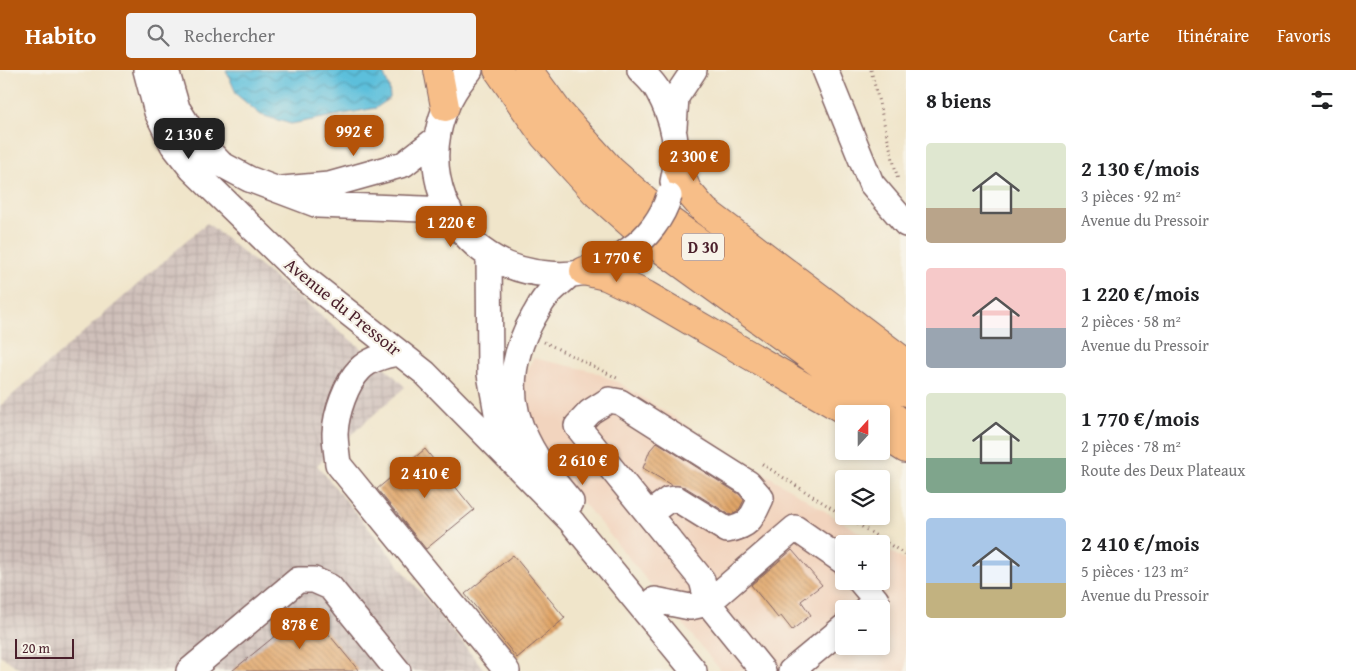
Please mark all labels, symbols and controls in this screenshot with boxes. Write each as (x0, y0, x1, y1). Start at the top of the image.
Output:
search box (126, 13, 476, 58)
text: Habito (25, 18, 96, 53)
icon: search (144, 21, 172, 49)
text: Rechercher (184, 21, 275, 49)
text: Carte (1109, 22, 1149, 49)
text: Itinéraire (1177, 22, 1249, 49)
text: Favoris (1277, 22, 1331, 49)
text: 8 biens (926, 85, 991, 116)
icon: filters (1308, 86, 1336, 114)
pin: 992 € (319, 114, 389, 157)
pin: 2 130 € (143, 118, 235, 160)
text: 992 € (336, 119, 372, 143)
text: 2 130 € (165, 122, 213, 146)
pin: 2 300 € (648, 140, 740, 182)
text: 2 300 € (670, 144, 718, 168)
text: 2 130 €/mois (1081, 153, 1199, 184)
icon: home (966, 163, 1026, 223)
text: 3 pièces · 92 m² (1081, 184, 1181, 208)
pin: 1 220 € (405, 206, 497, 248)
text: Avenue du Pressoir (1081, 208, 1209, 232)
text: 1 220 € (427, 210, 475, 234)
road number: D 30 (682, 233, 724, 260)
pin: 1 770 € (571, 240, 663, 283)
text: 1 770 € (593, 245, 641, 269)
street label: Avenue du Pressoir (279, 251, 408, 363)
text: 1 220 €/mois (1081, 278, 1199, 309)
icon: home (966, 288, 1026, 348)
text: 2 pièces · 58 m² (1081, 309, 1181, 333)
text: Avenue du Pressoir (1081, 333, 1209, 357)
text: 1 770 €/mois (1081, 403, 1199, 434)
north arrow (835, 405, 890, 460)
map controls (835, 405, 890, 655)
icon: home (966, 413, 1026, 473)
text: 2 pièces · 78 m² (1081, 434, 1181, 458)
pin: 2 610 € (537, 444, 629, 486)
text: 2 610 € (559, 448, 607, 472)
pin: 2 410 € (379, 456, 471, 499)
text: Route des Deux Plateaux (1081, 458, 1245, 482)
text: 2 410 € (401, 461, 449, 485)
button: layers (835, 470, 890, 525)
text: 2 410 €/mois (1081, 528, 1199, 559)
button: + (835, 535, 890, 590)
icon: home (966, 538, 1026, 598)
text: 5 pièces · 123 m² (1081, 559, 1189, 583)
text: Avenue du Pressoir (1081, 583, 1209, 607)
button: − (835, 600, 890, 655)
pin: 878 € (265, 608, 335, 650)
text: 878 € (282, 612, 318, 636)
scale bar (15, 636, 74, 659)
text: 20 m (22, 638, 50, 658)

